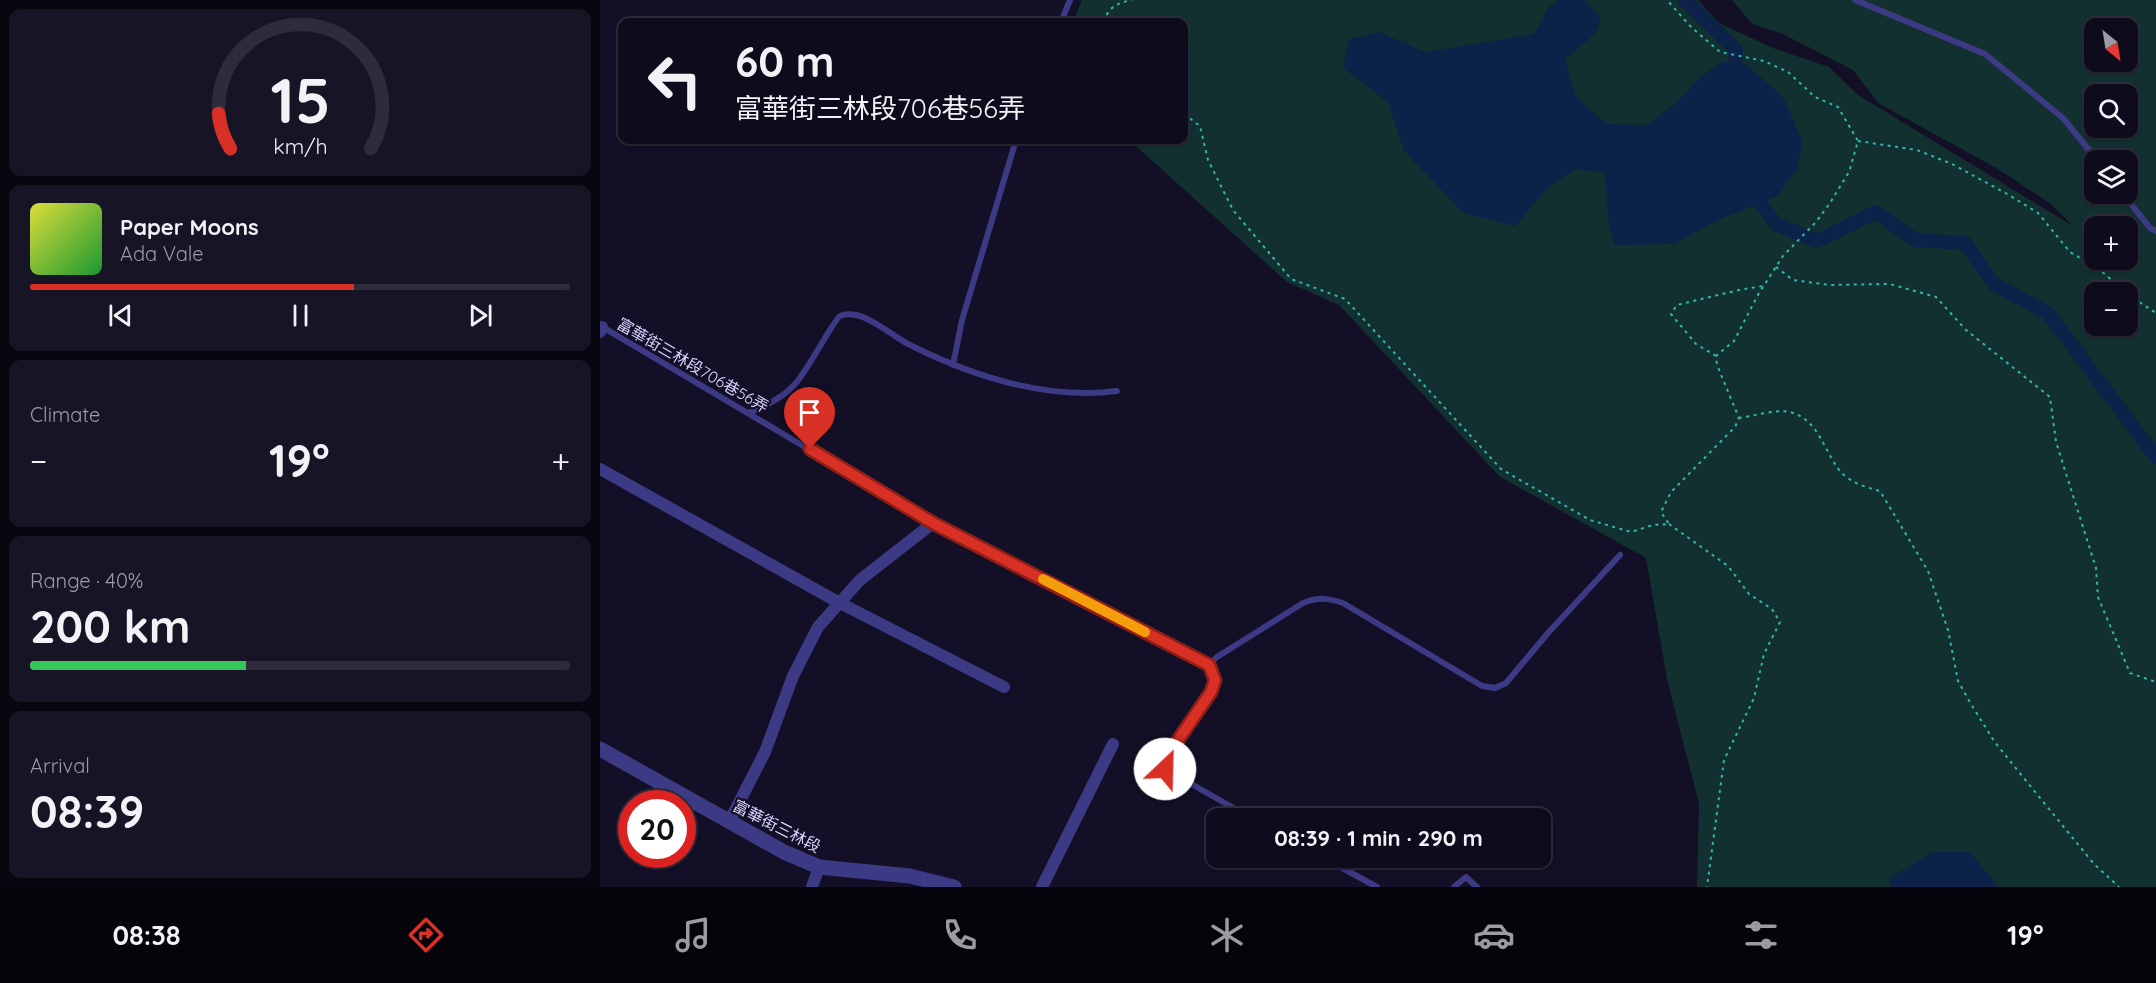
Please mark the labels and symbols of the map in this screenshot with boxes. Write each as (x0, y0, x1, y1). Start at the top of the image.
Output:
north arrow (2084, 18, 2138, 72)
street label: 富華街三林段706巷56弄 (614, 313, 772, 417)
pin (784, 387, 835, 449)
position arrow (1133, 737, 1197, 801)
speed limit sign: 20 (618, 790, 696, 868)
street label: 富華街三林段 (730, 795, 824, 857)

